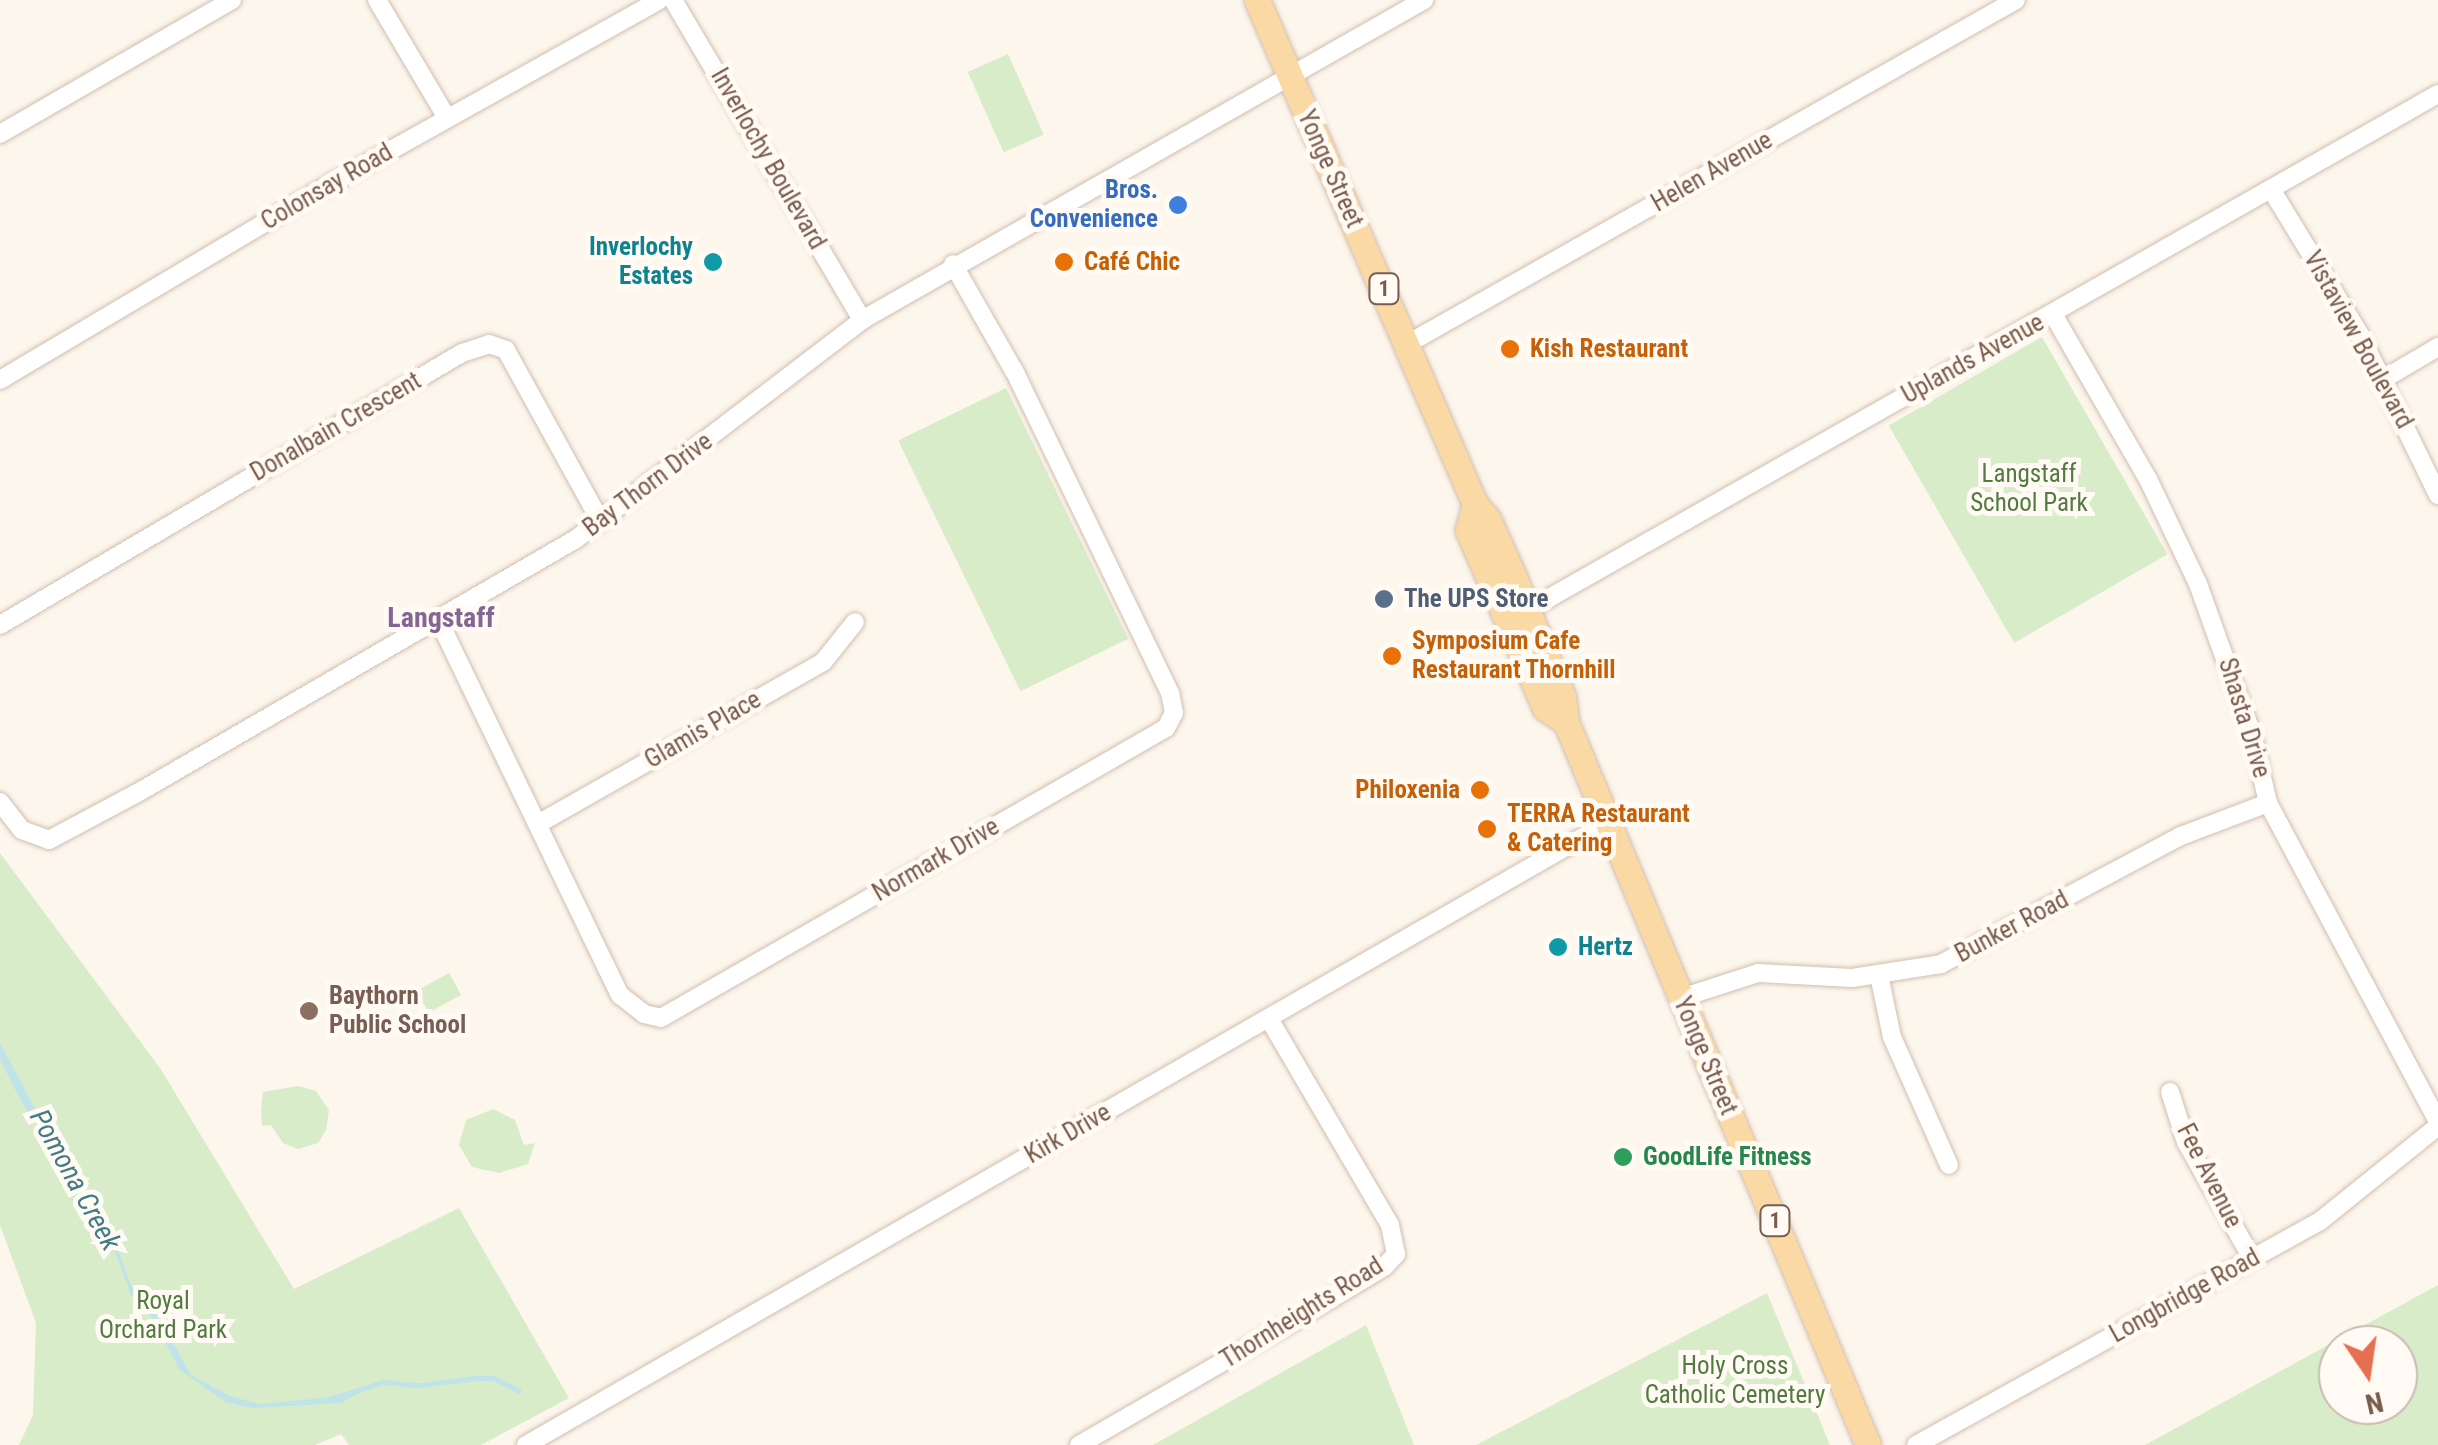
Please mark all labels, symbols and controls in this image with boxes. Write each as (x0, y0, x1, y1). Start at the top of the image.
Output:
street label: Inverlochy Boulevard (704, 63, 832, 255)
street label: Yonge Street (1291, 106, 1369, 232)
street label: Helen Avenue (1646, 125, 1778, 219)
street label: Colonsay Road (256, 137, 398, 237)
place label: Bros. Convenience (1030, 176, 1158, 235)
marker: Bros. Convenience (1167, 194, 1189, 216)
place label: Inverlochy Estates (589, 233, 693, 292)
street label: Vistaview Boulevard (2297, 246, 2419, 434)
place label: Café Chic (1084, 247, 1180, 277)
marker: Inverlochy Estates (702, 251, 724, 273)
marker: Café Chic (1053, 251, 1075, 273)
road number: 1 (1366, 272, 1402, 306)
street label: Uplands Avenue (1897, 308, 2049, 410)
place label: Kish Restaurant (1530, 334, 1688, 364)
marker: Kish Restaurant (1499, 338, 1521, 360)
street label: Donalbain Crescent (245, 366, 427, 488)
street label: Bay Thorn Drive (577, 427, 719, 543)
park label: Langstaff School Park (1970, 460, 2088, 519)
place label: The UPS Store (1404, 584, 1549, 614)
marker: The UPS Store (1373, 588, 1395, 610)
district label: Langstaff (387, 601, 495, 635)
place label: Symposium Cafe Restaurant Thornhill (1412, 627, 1616, 686)
marker: Symposium Cafe Restaurant Thornhill (1381, 645, 1403, 667)
street label: Shasta Drive (2212, 655, 2276, 781)
street label: Glamis Place (640, 685, 766, 775)
place label: Philoxenia (1355, 775, 1460, 805)
marker: Philoxenia (1469, 779, 1491, 801)
place label: TERRA Restaurant & Catering (1507, 800, 1690, 859)
street label: Normark Drive (867, 812, 1005, 908)
marker: TERRA Restaurant & Catering (1476, 818, 1498, 840)
street label: Bunker Road (1950, 885, 2074, 969)
place label: Hertz (1578, 932, 1633, 962)
marker: Hertz (1547, 936, 1569, 958)
place label: Baythorn Public School (329, 982, 466, 1041)
street label: Yonge Street (1667, 992, 1743, 1120)
marker: Baythorn Public School (298, 1000, 320, 1022)
street label: Kirk Drive (1020, 1098, 1116, 1170)
water label: Pomona Creek (22, 1104, 128, 1256)
street label: Fee Avenue (2170, 1119, 2248, 1233)
place label: GoodLife Fitness (1643, 1142, 1812, 1172)
marker: GoodLife Fitness (1612, 1146, 1634, 1168)
road number: 1 (1758, 1204, 1792, 1238)
street label: Longbridge Road (2105, 1242, 2265, 1350)
street label: Thornheights Road (1215, 1251, 1389, 1375)
park label: Royal Orchard Park (99, 1287, 227, 1346)
north arrow (2318, 1325, 2418, 1425)
park label: Holy Cross Catholic Cemetery (1645, 1352, 1825, 1411)
text: N (2362, 1385, 2386, 1421)

